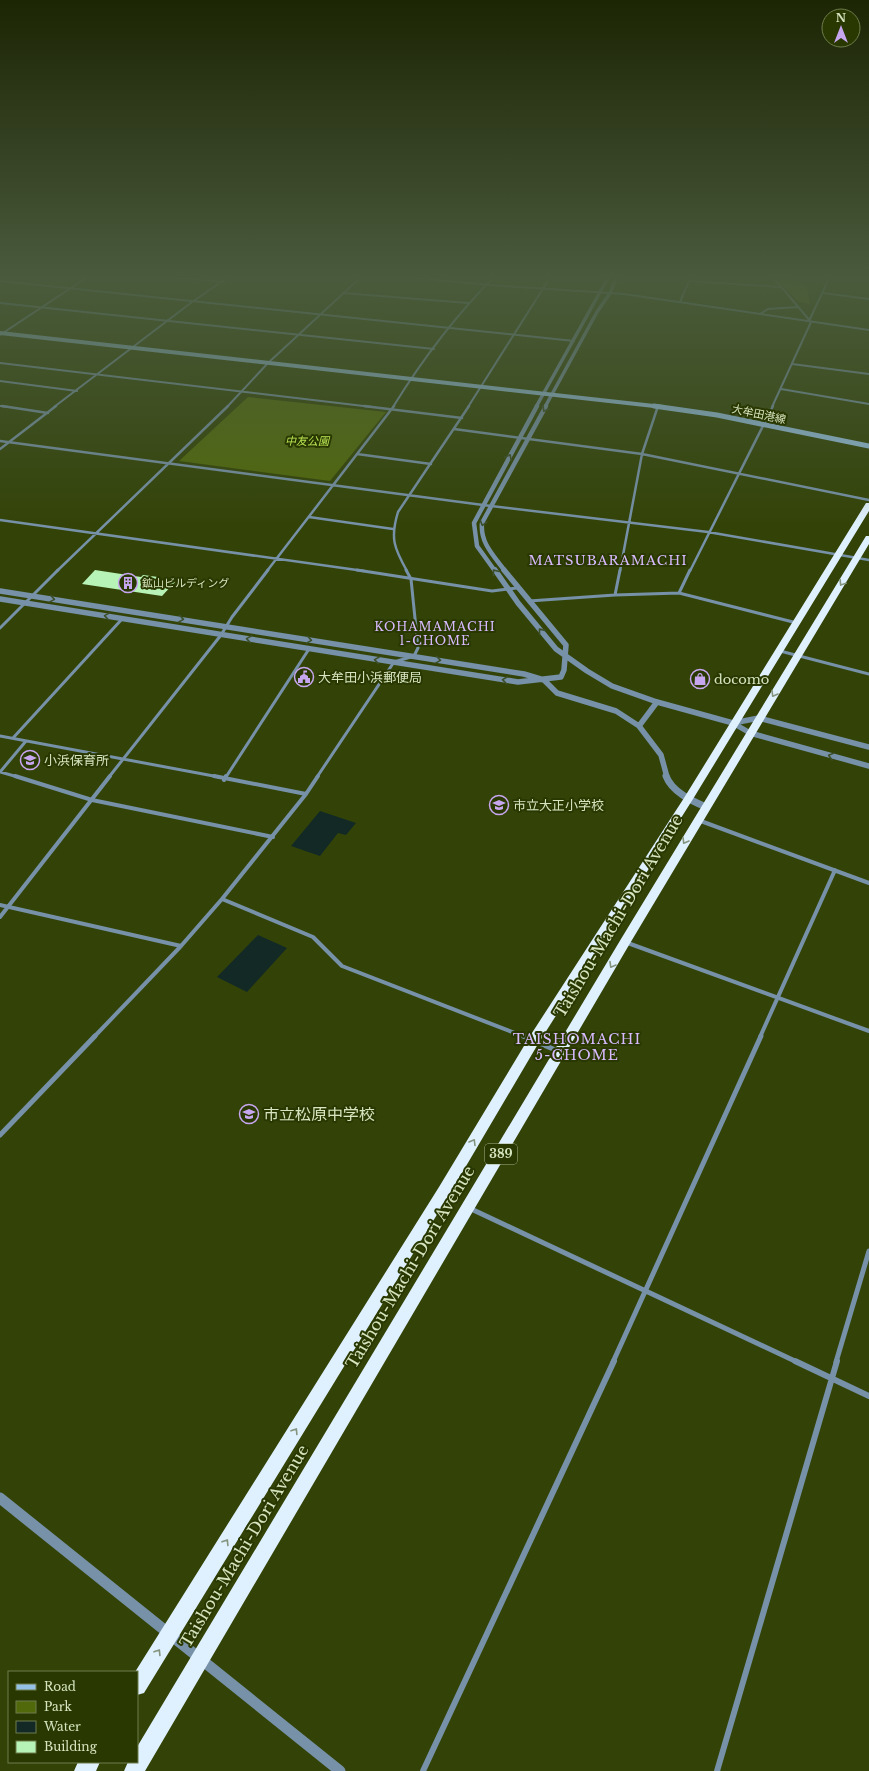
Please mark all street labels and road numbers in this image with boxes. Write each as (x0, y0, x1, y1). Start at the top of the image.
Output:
street label: 大牟田港線 (731, 401, 787, 427)
street label: Taishou-Machi-Dori Avenue (549, 811, 687, 1021)
road number: 389 (485, 1144, 517, 1164)
street label: Taishou-Machi-Dori Avenue (341, 1162, 479, 1372)
street label: Taishou-Machi-Dori Avenue (175, 1441, 313, 1651)

